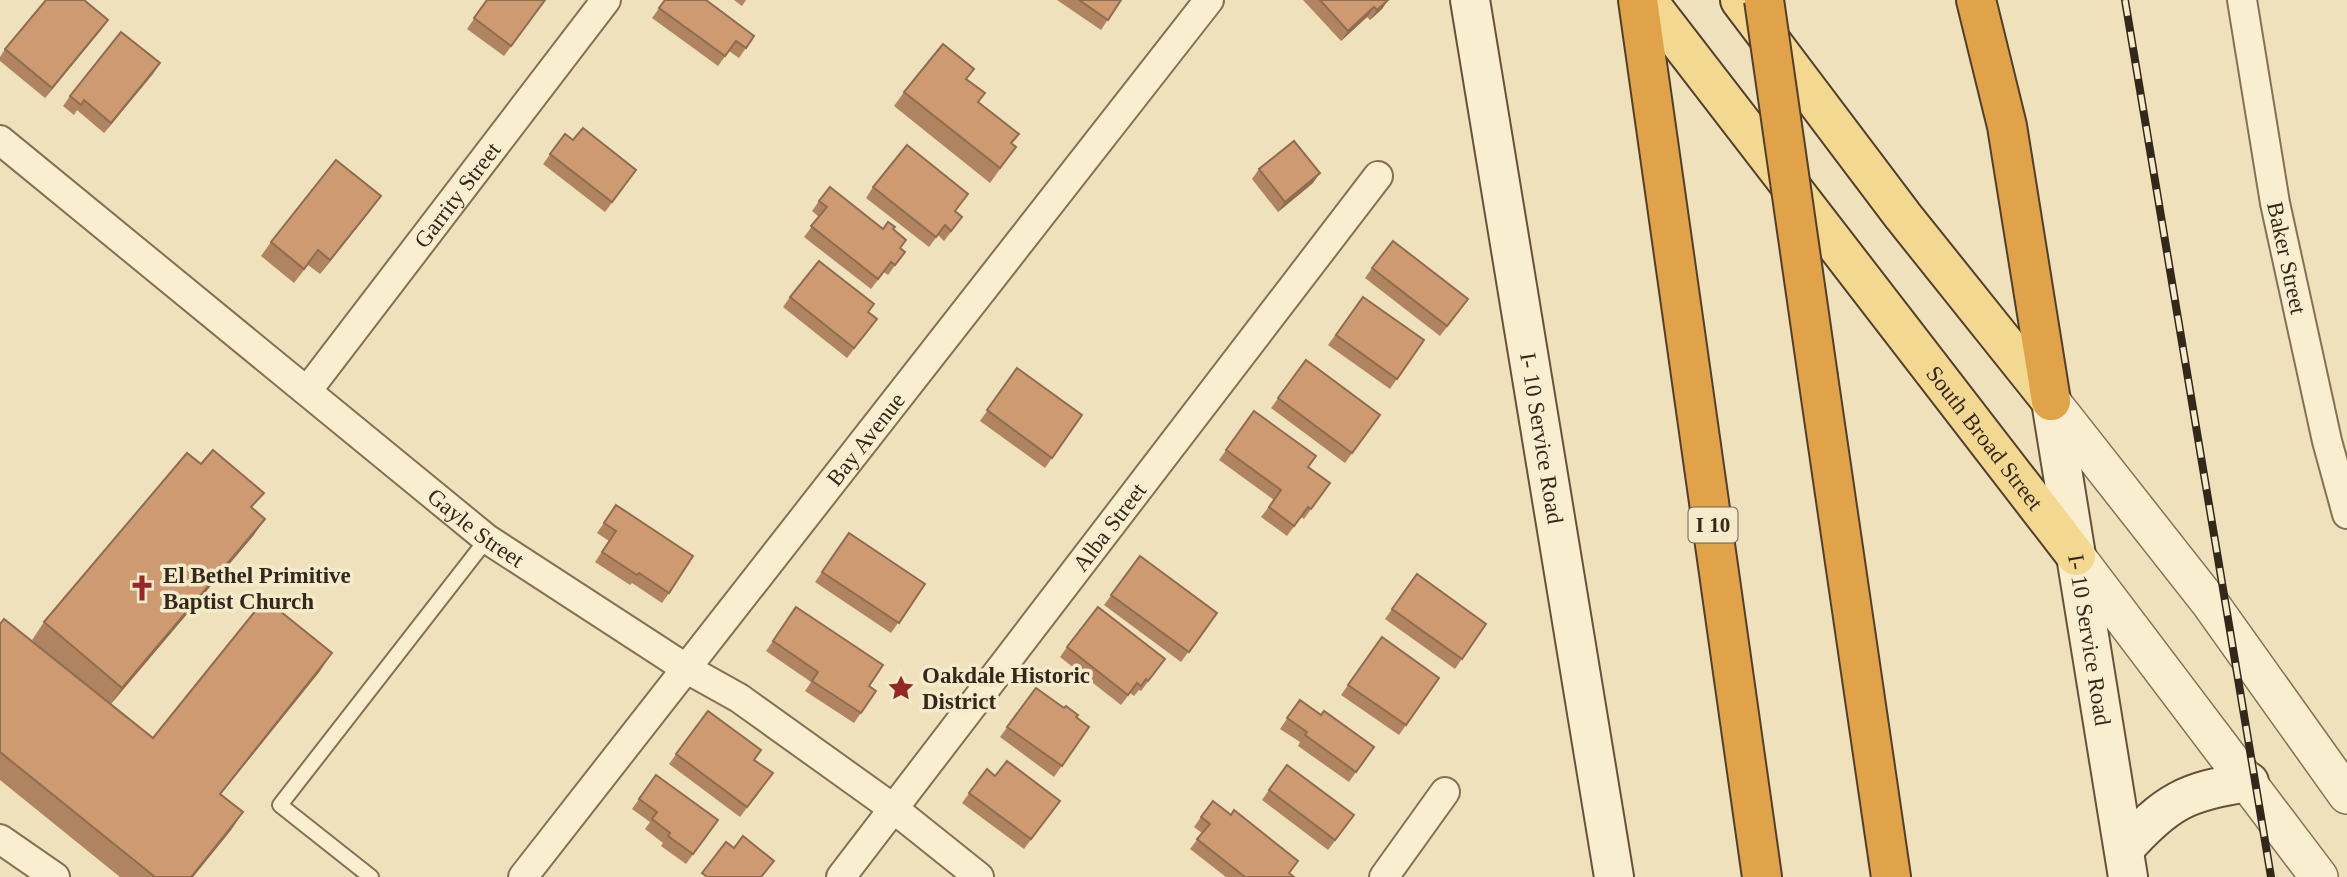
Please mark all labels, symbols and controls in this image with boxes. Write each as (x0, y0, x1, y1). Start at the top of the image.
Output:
street label: Garrity Street (409, 137, 506, 253)
street label: Baker Street (2262, 200, 2311, 317)
street label: I- 10 Service Road (1515, 351, 1568, 526)
street label: South Broad Street (1921, 361, 2048, 516)
street label: Bay Avenue (822, 388, 910, 491)
street label: Alba Street (1068, 478, 1152, 576)
street label: Gayle Street (422, 484, 529, 573)
road number: I 10 (1688, 508, 1738, 542)
street label: I- 10 Service Road (2063, 553, 2115, 728)
place label: El Bethel Primitive Baptist Church (163, 563, 351, 614)
church icon: El Bethel Primitive Baptist Church (127, 573, 157, 603)
place label: Oakdale Historic District (922, 663, 1090, 714)
place icon: Oakdale Historic District (886, 673, 916, 703)

